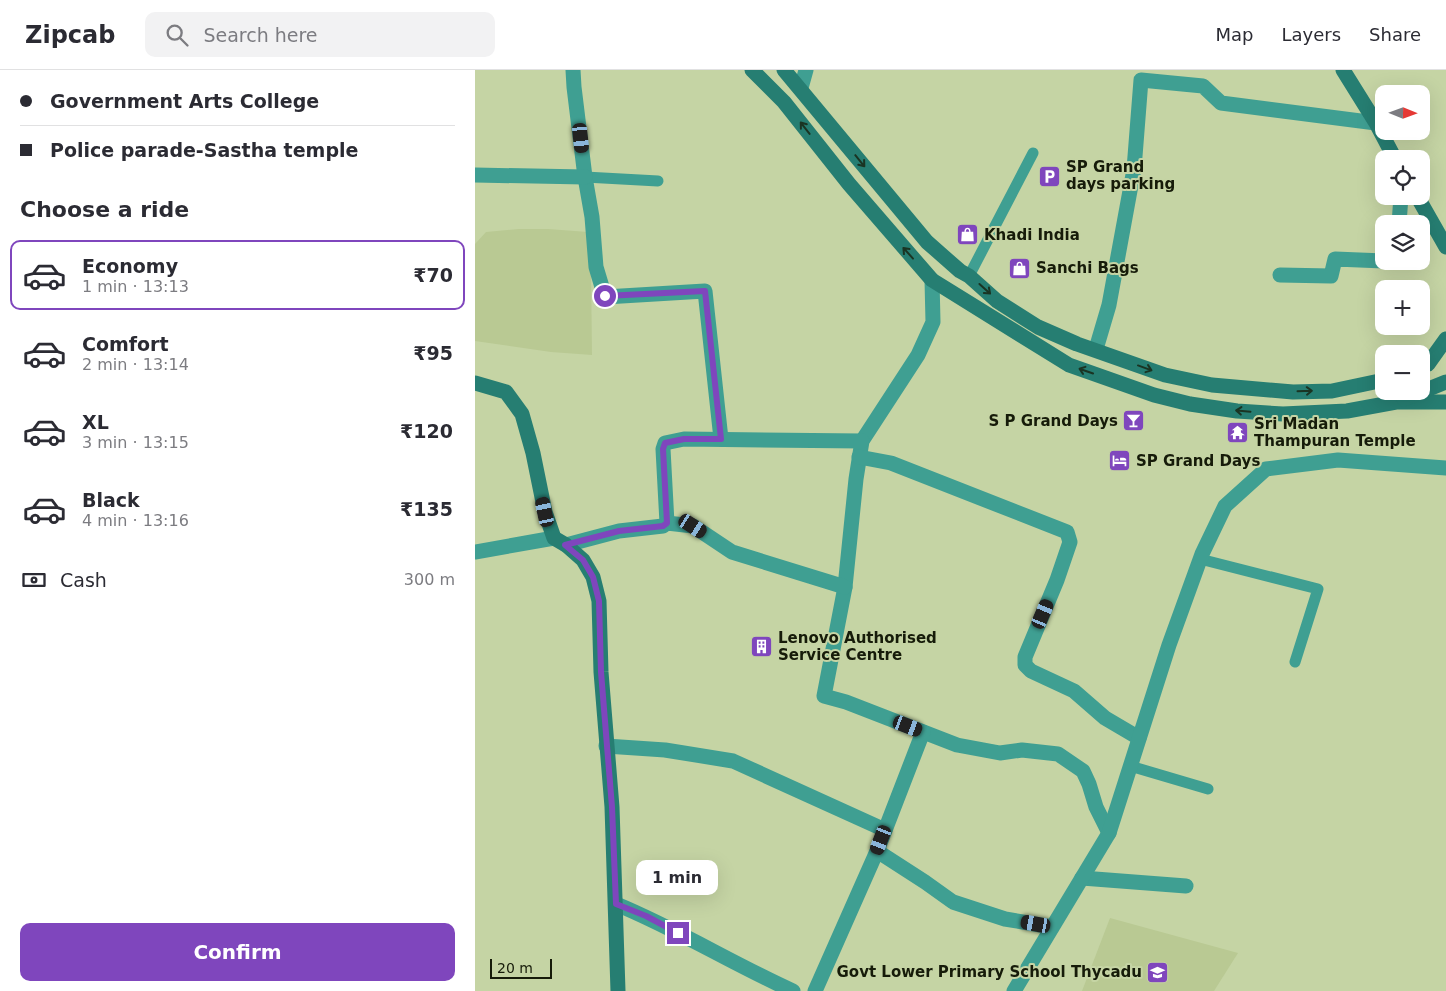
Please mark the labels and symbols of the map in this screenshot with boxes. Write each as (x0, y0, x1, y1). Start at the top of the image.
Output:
north arrow (1375, 85, 1430, 140)
car (571, 122, 590, 154)
one-way arrow (799, 122, 810, 135)
one-way arrow (854, 155, 865, 168)
place label: SP Grand days parking (1066, 158, 1175, 193)
parking icon: SP Grand days parking (1038, 164, 1062, 188)
shop icon: Khadi India (956, 223, 980, 247)
place label: Khadi India (984, 226, 1080, 244)
one-way arrow (902, 247, 914, 260)
shop icon: Sanchi Bags (1008, 256, 1032, 280)
place label: Sanchi Bags (1036, 259, 1139, 277)
one-way arrow (978, 284, 991, 295)
route start (594, 285, 616, 307)
one-way arrow (1137, 364, 1152, 373)
one-way arrow (1079, 366, 1094, 375)
one-way arrow (1297, 387, 1313, 396)
one-way arrow (1235, 407, 1251, 416)
bar icon: S P Grand Days (1122, 409, 1146, 433)
place label: S P Grand Days (988, 412, 1118, 430)
place label: Sri Madan Thampuran Temple (1254, 415, 1416, 450)
temple icon: Sri Madan Thampuran Temple (1226, 421, 1250, 445)
hotel icon: SP Grand Days (1108, 449, 1132, 473)
place label: SP Grand Days (1136, 452, 1260, 470)
car (534, 496, 555, 528)
car (676, 512, 709, 540)
car (1030, 597, 1055, 631)
place label: Lenovo Authorised Service Centre (778, 629, 937, 664)
building icon: Lenovo Authorised Service Centre (750, 635, 774, 659)
car (891, 714, 924, 738)
car (868, 823, 893, 857)
callout: 1 min (637, 860, 719, 896)
car (1019, 914, 1052, 934)
route end (667, 922, 689, 944)
scale bar (490, 956, 553, 979)
school or university icon: Govt Lower Primary School Thycadu (1146, 960, 1170, 984)
place label: Govt Lower Primary School Thycadu (837, 963, 1142, 981)

